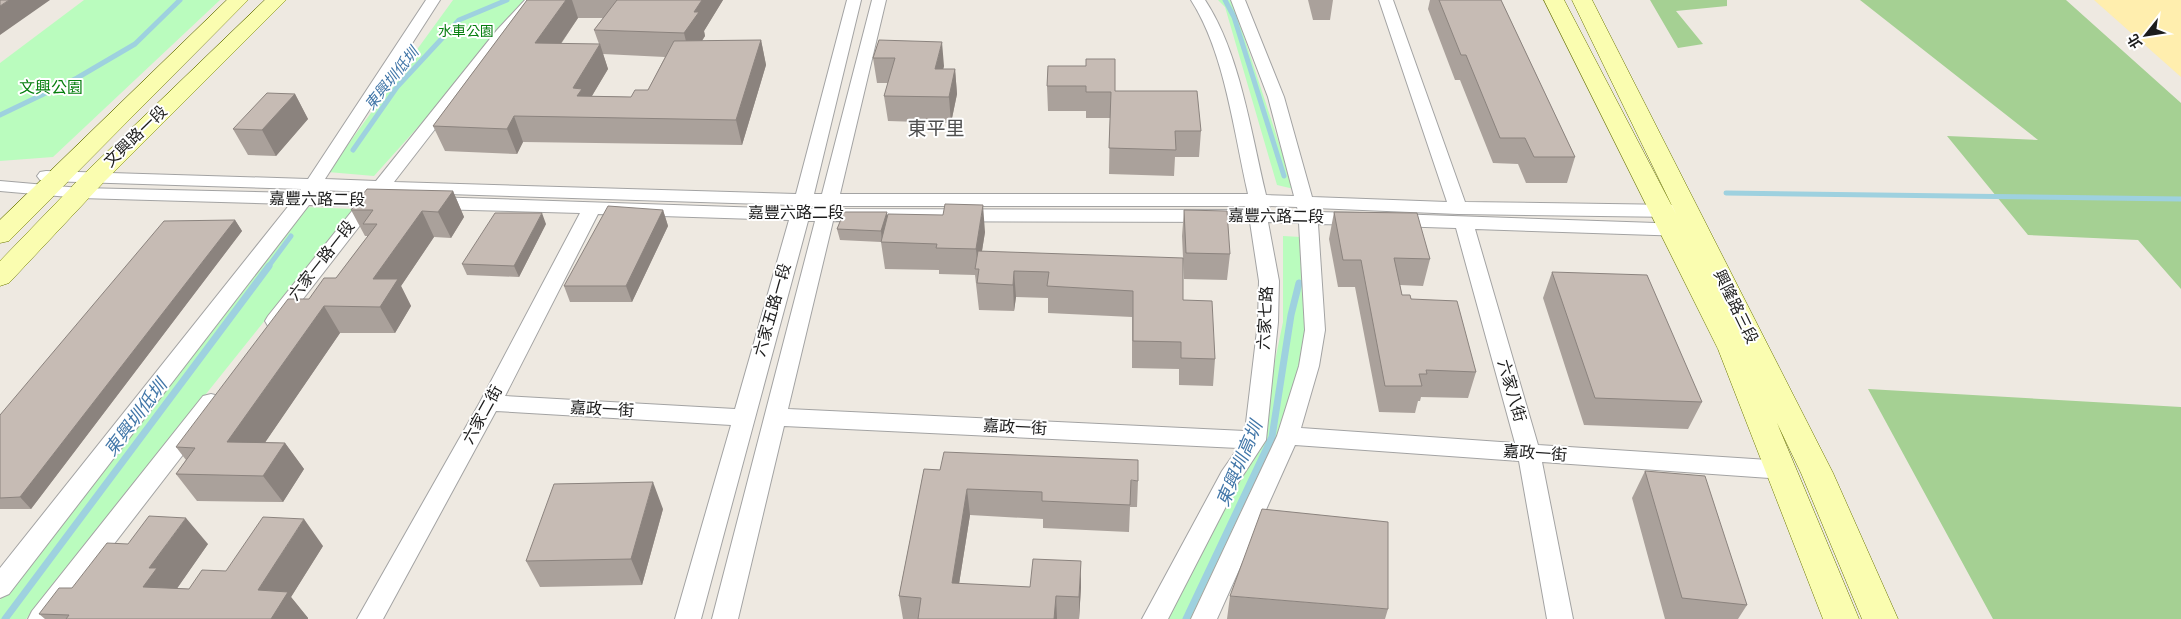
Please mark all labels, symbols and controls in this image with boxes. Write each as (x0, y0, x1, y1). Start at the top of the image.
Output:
north arrow (2121, 10, 2171, 60)
park label: 水車公園 (438, 23, 494, 40)
text: 北 (2124, 31, 2146, 52)
water label: 東興圳低圳 (361, 42, 424, 114)
park label: 文興公園 (19, 79, 83, 98)
street label: 文興路一段 (101, 102, 171, 172)
district label: 東平里 (907, 118, 965, 141)
street label: 嘉豐六路二段 (269, 190, 365, 210)
street label: 嘉豐六路二段 (748, 204, 844, 223)
street label: 嘉豐六路二段 (1228, 207, 1324, 227)
street label: 六家一路一段 (285, 217, 359, 305)
street label: 六家五路一段 (751, 261, 795, 359)
street label: 興隆路三段 (1709, 267, 1761, 347)
street label: 六家七路 (1255, 286, 1277, 350)
street label: 六家八街 (1493, 358, 1529, 424)
water label: 東興圳低圳 (101, 373, 173, 460)
street label: 六家二街 (459, 382, 507, 448)
street label: 嘉政一街 (570, 399, 634, 421)
water label: 東興圳高圳 (1213, 416, 1268, 510)
street label: 嘉政一街 (983, 417, 1047, 439)
street label: 嘉政一街 (1502, 442, 1568, 466)

